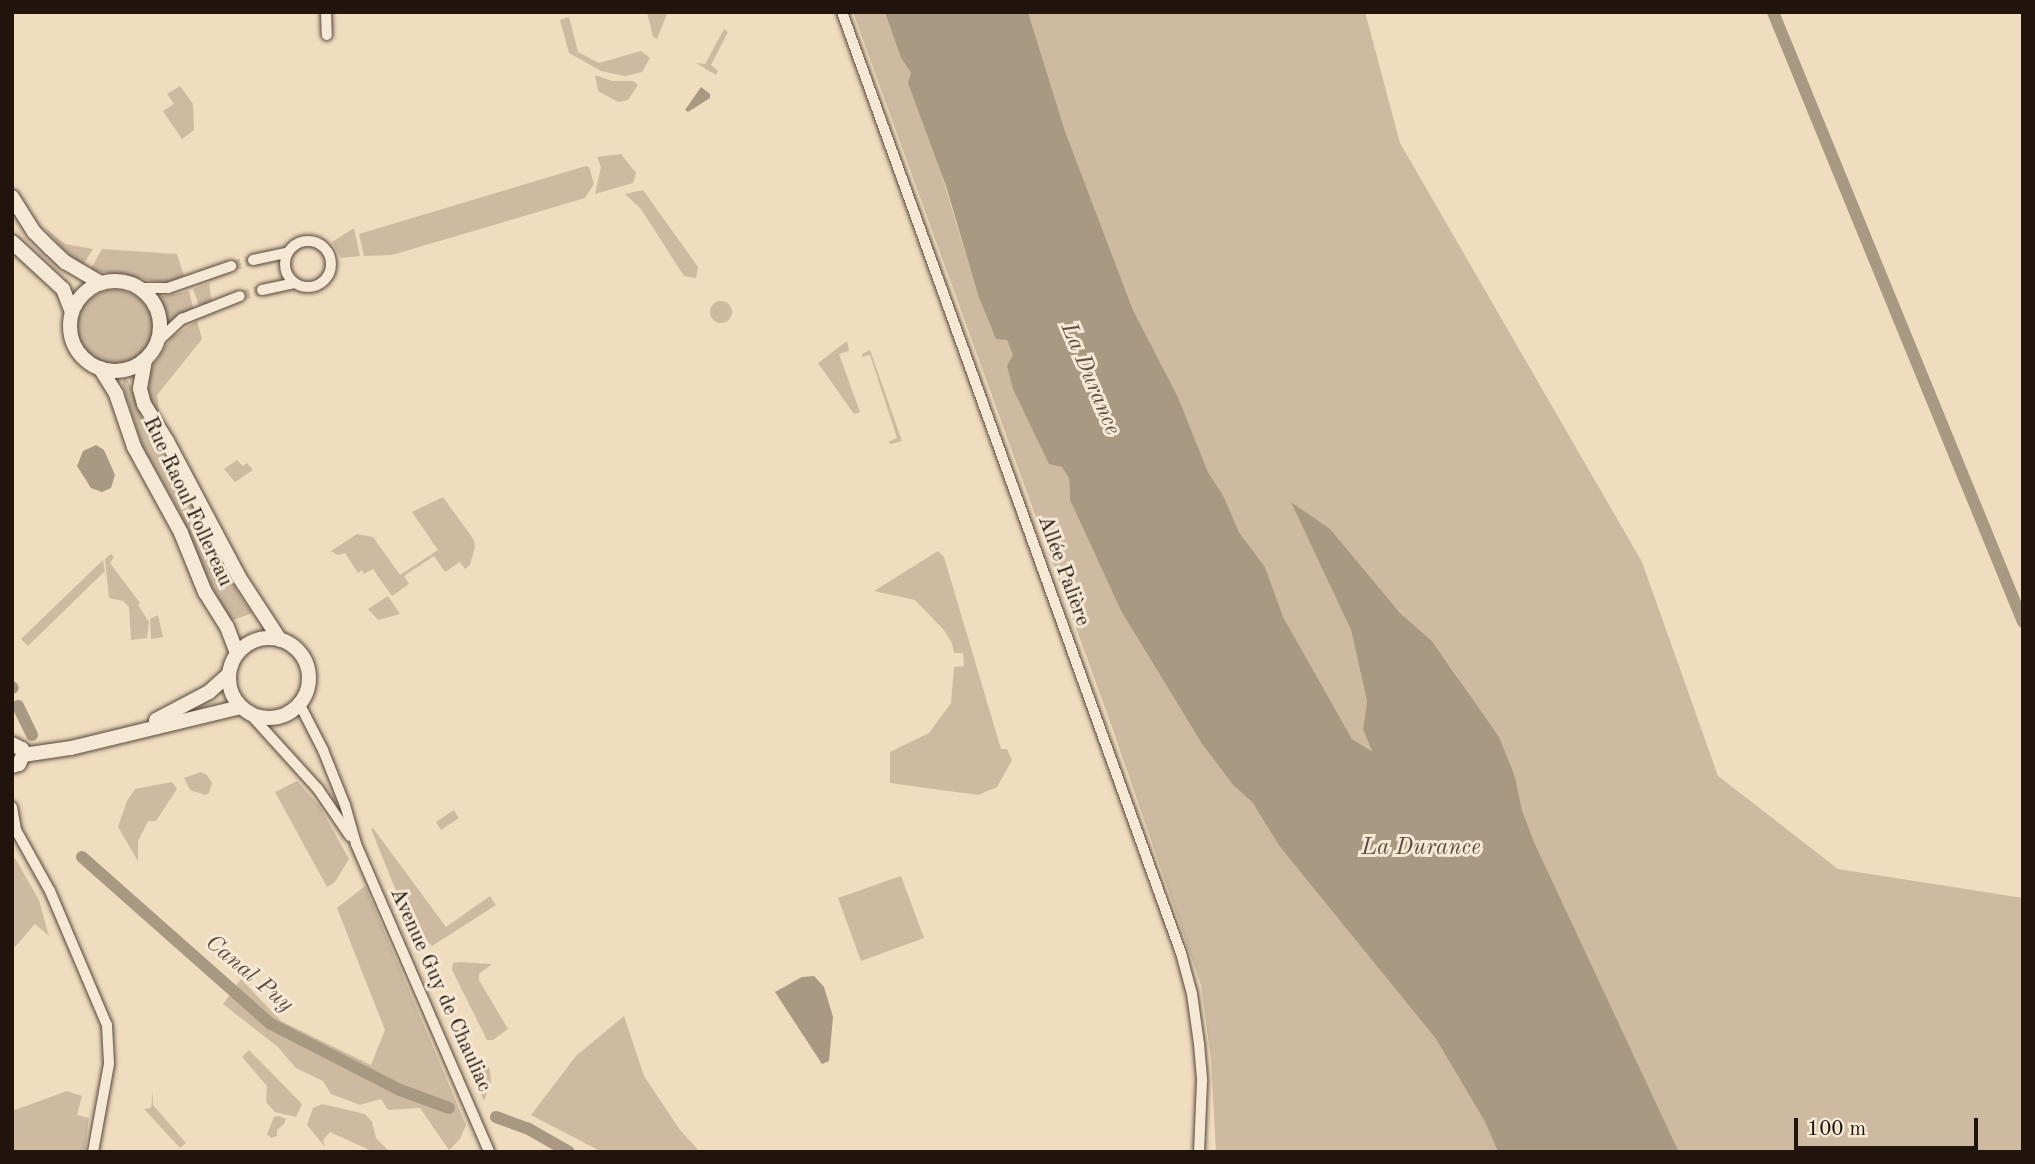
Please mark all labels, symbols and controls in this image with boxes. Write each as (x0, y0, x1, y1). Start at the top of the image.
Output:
water label: La Durance (1054, 319, 1126, 439)
street label: Rue Raoul Follereau (137, 413, 237, 591)
street label: Allée Palière (1031, 512, 1095, 630)
water label: La Durance (1361, 834, 1481, 862)
street label: Avenue Guy de Chauliac (384, 884, 496, 1096)
water label: Canal Puy (199, 929, 299, 1019)
scale bar (1797, 1104, 1981, 1148)
text: 100 m (1807, 1119, 1866, 1140)

